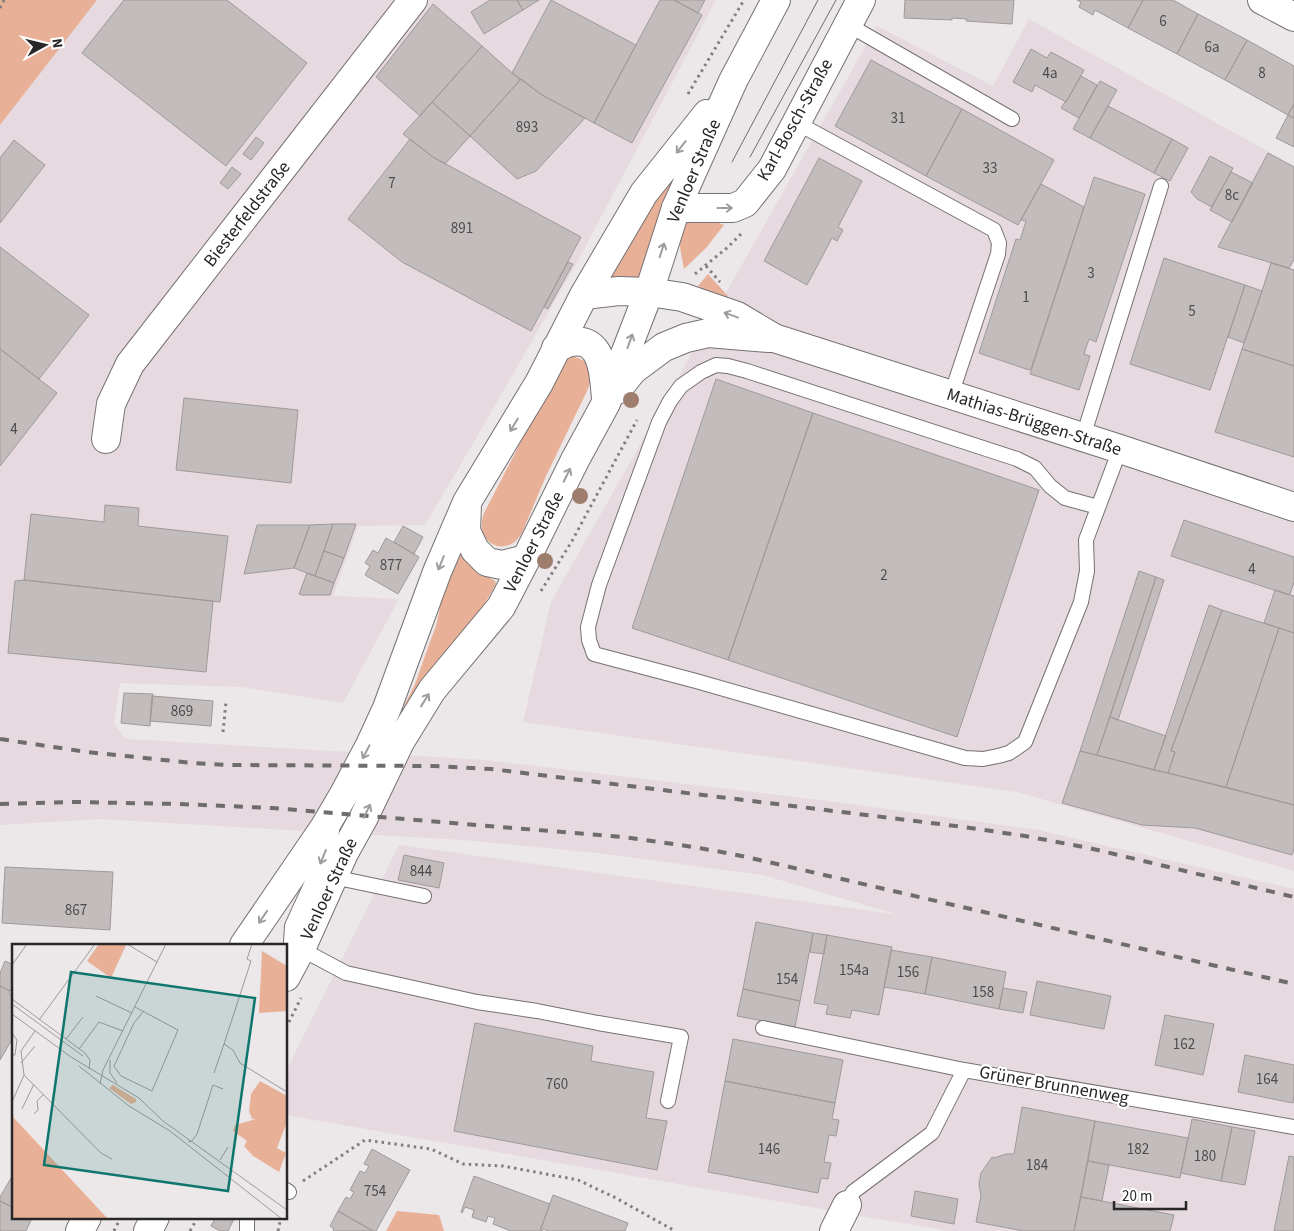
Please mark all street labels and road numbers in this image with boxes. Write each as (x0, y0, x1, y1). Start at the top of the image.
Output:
street label: Karl-Bosch-Straße (751, 54, 839, 186)
street label: Venloer Straße (661, 115, 727, 227)
street label: Biesterfeldstraße (198, 156, 296, 272)
street label: Mathias-Brüggen-Straße (943, 382, 1125, 462)
street label: Venloer Straße (498, 487, 570, 597)
street label: Venloer Straße (294, 834, 364, 944)
street label: Grüner Brunnenweg (977, 1060, 1131, 1110)

